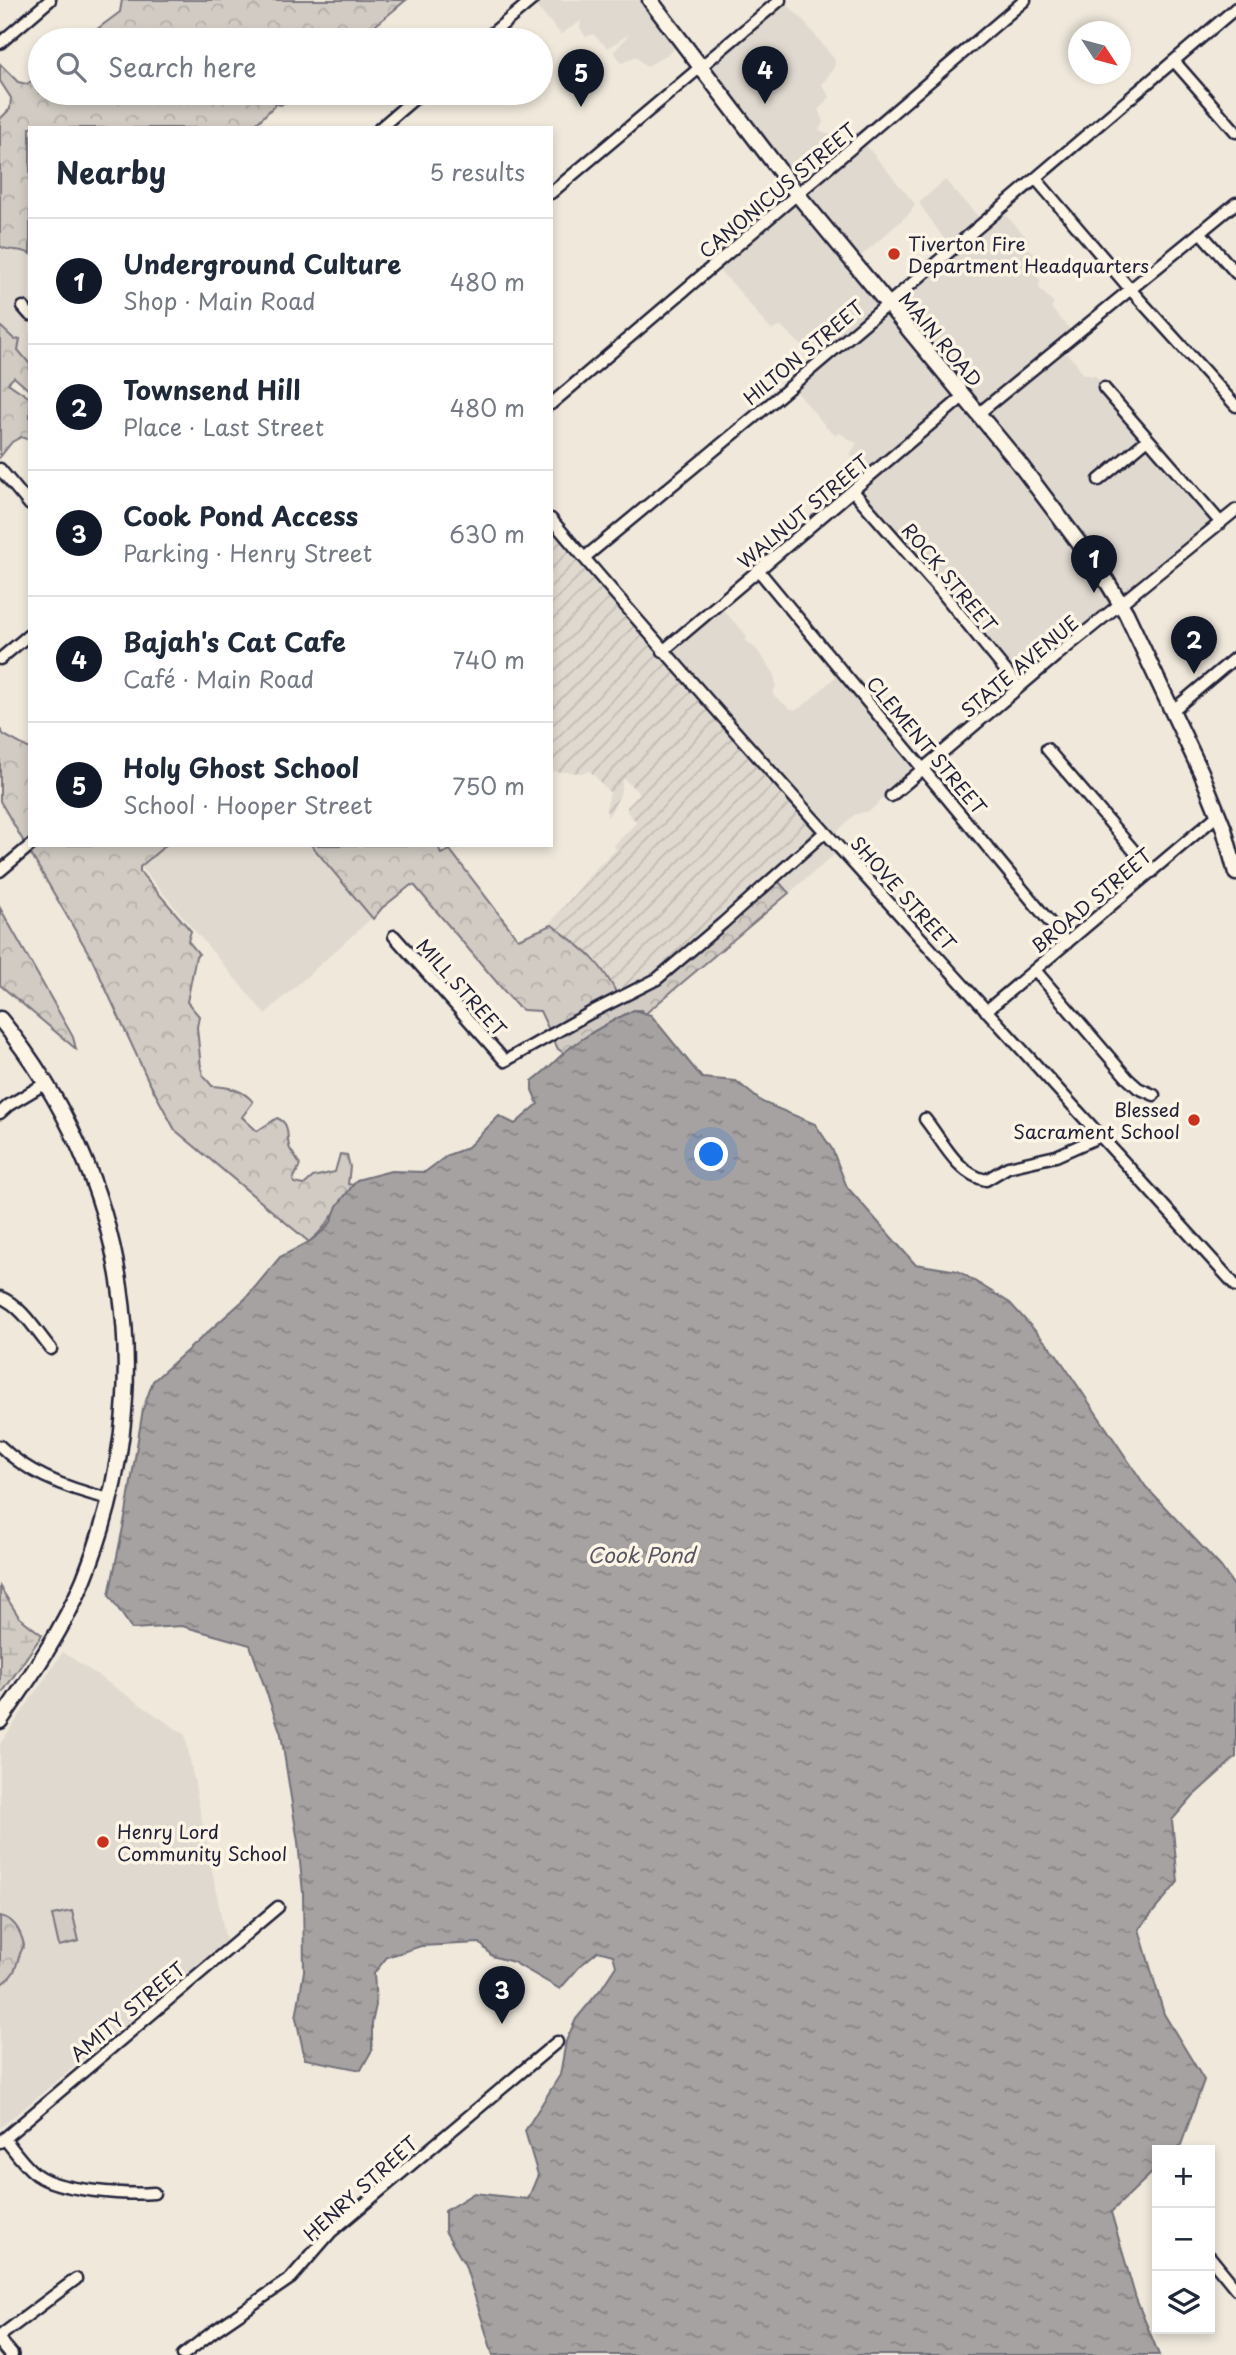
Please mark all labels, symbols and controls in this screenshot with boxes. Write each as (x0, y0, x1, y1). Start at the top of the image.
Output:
north arrow (1068, 21, 1131, 84)
search box (28, 28, 553, 105)
pin: 4 (742, 46, 788, 104)
text: Search here (108, 47, 257, 86)
icon: search (52, 48, 90, 86)
pin: 5 (558, 49, 604, 107)
street label: CANONICUS STREET (692, 116, 862, 264)
text: Nearby (56, 149, 166, 194)
text: 5 results (429, 154, 525, 189)
place label: Tiverton Fire Department Headquarters (908, 229, 1149, 279)
text: Underground Culture (123, 244, 401, 283)
marker: Tiverton Fire Department Headquarters (886, 246, 902, 262)
text: 1 (74, 264, 85, 299)
text: 480 m (450, 264, 525, 299)
text: Shop · Main Road (123, 283, 316, 318)
street label: MAIN ROAD (893, 285, 989, 393)
street label: HILTON STREET (737, 293, 869, 411)
text: Townsend Hill (123, 370, 300, 409)
text: 2 (71, 390, 87, 425)
text: 480 m (450, 390, 525, 425)
text: Place · Last Street (123, 409, 324, 444)
street label: WALNUT STREET (731, 447, 875, 575)
text: Cook Pond Access (123, 496, 358, 535)
text: 3 (71, 516, 87, 551)
text: 630 m (449, 516, 525, 551)
street label: ROCK STREET (896, 516, 1004, 638)
text: Parking · Henry Street (123, 535, 372, 570)
pin: 1 (1071, 535, 1117, 593)
street label: STATE AVENUE (954, 608, 1084, 724)
pin: 2 (1171, 616, 1217, 674)
text: Bajah's Cat Cafe (123, 622, 346, 661)
text: 4 (71, 642, 87, 677)
text: 740 m (453, 642, 525, 677)
text: Café · Main Road (123, 661, 314, 696)
street label: CLEMENT STREET (861, 670, 993, 820)
text: Holy Ghost School (123, 748, 359, 787)
text: 5 (72, 768, 86, 803)
text: 750 m (452, 768, 525, 803)
text: School · Hooper Street (123, 787, 372, 822)
street label: SHOVE STREET (845, 830, 963, 956)
street label: BROAD STREET (1024, 841, 1158, 959)
street label: MILL STREET (411, 932, 514, 1042)
place label: Blessed Sacrament School (1013, 1095, 1180, 1145)
marker: Blessed Sacrament School (1186, 1112, 1202, 1128)
your location (694, 1137, 728, 1171)
water label: Cook Pond (587, 1538, 698, 1570)
place label: Henry Lord Community School (117, 1817, 287, 1867)
marker: Henry Lord Community School (95, 1834, 111, 1850)
street label: AMITY STREET (64, 1954, 191, 2067)
pin: 3 (479, 1966, 525, 2024)
street label: HENRY STREET (297, 2129, 423, 2247)
map controls (1152, 2145, 1215, 2334)
button: + (1152, 2145, 1215, 2208)
button: − (1152, 2208, 1215, 2271)
button: layers (1152, 2271, 1215, 2334)

